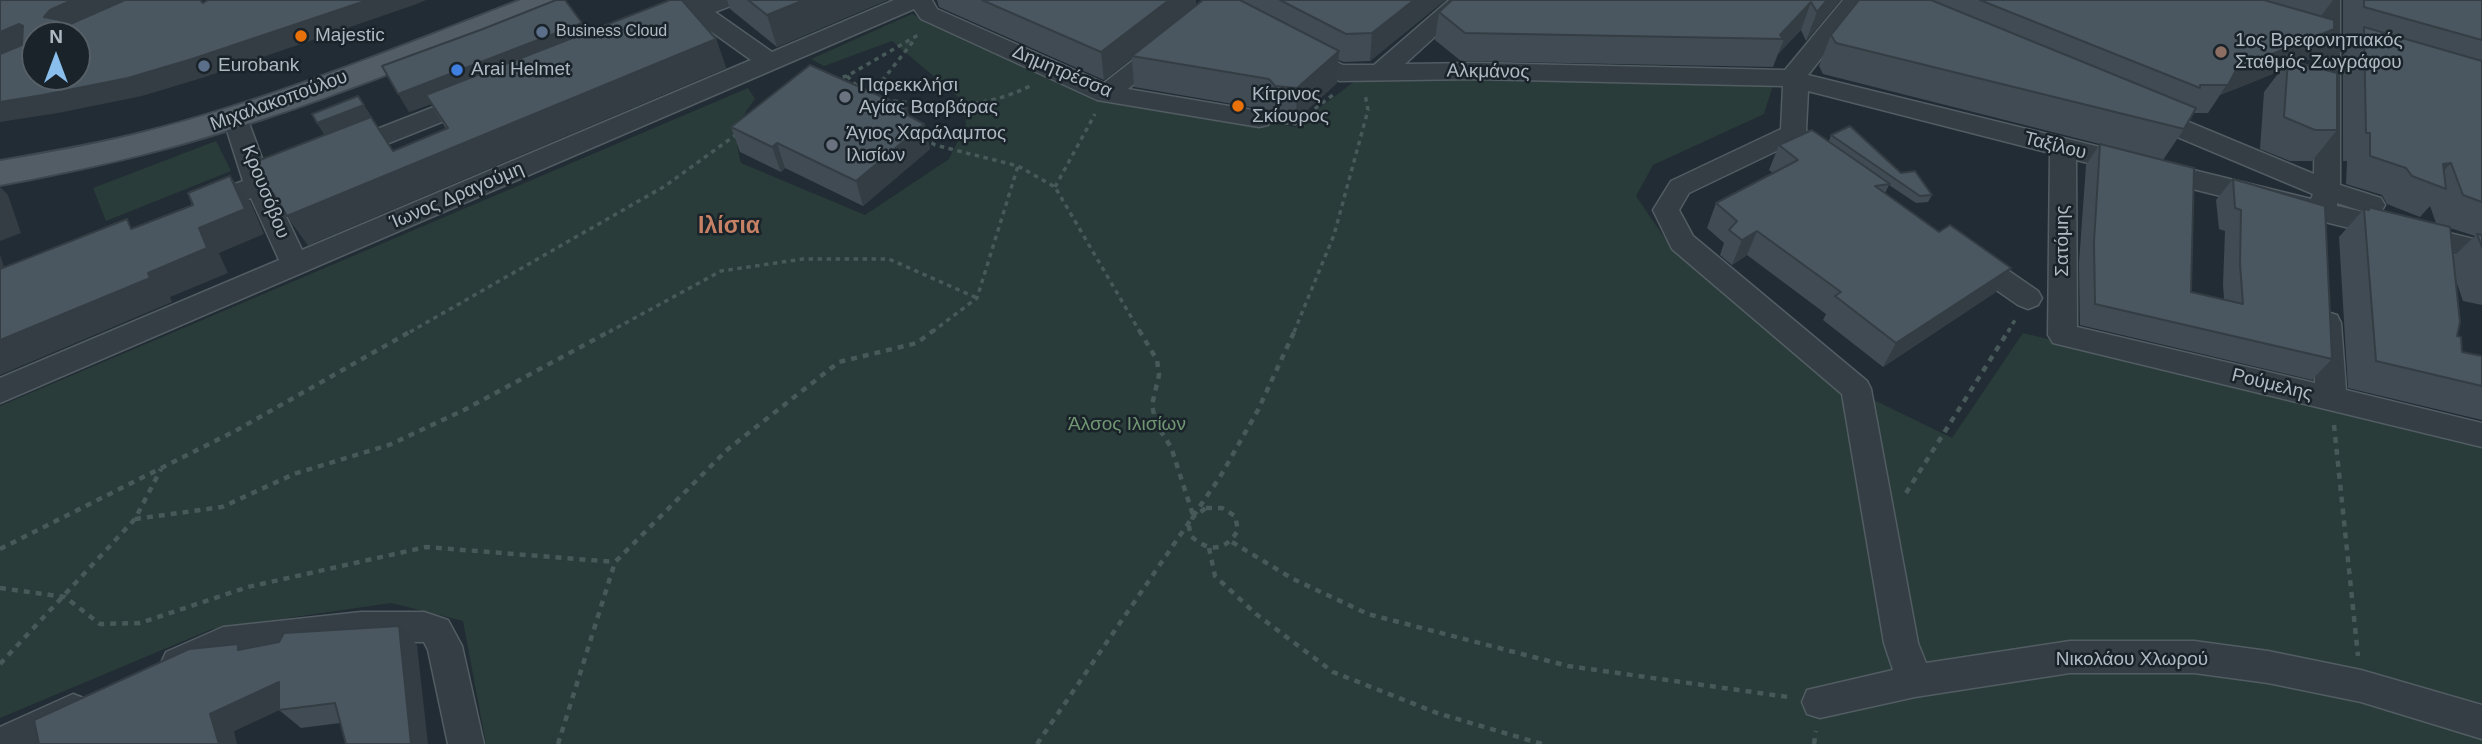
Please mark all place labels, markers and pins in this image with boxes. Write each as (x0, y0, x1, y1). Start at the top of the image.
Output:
place label: Business Cloud (556, 22, 667, 42)
marker: Business Cloud (534, 24, 550, 40)
place label: Majestic (315, 25, 385, 47)
marker: Majestic (293, 28, 309, 44)
place label: 1ος Βρεφονηπιακός Σταθμός Ζωγράφου (2235, 30, 2403, 74)
marker: 1ος Βρεφονηπιακός Σταθμός Ζωγράφου (2213, 44, 2229, 60)
place label: Eurobank (218, 55, 299, 77)
marker: Eurobank (196, 58, 212, 74)
place label: Arai Helmet (471, 59, 570, 81)
marker: Arai Helmet (449, 62, 465, 78)
place label: Παρεκκλήσι Αγίας Βαρβάρας (859, 75, 998, 119)
place label: Κίτρινος Σκίουρος (1252, 84, 1329, 128)
marker: Παρεκκλήσι Αγίας Βαρβάρας (837, 89, 853, 105)
marker: Κίτρινος Σκίουρος (1230, 98, 1246, 114)
place label: Άγιος Χαράλαμπος Ιλισίων (846, 123, 1006, 167)
marker: Άγιος Χαράλαμπος Ιλισίων (824, 137, 840, 153)

